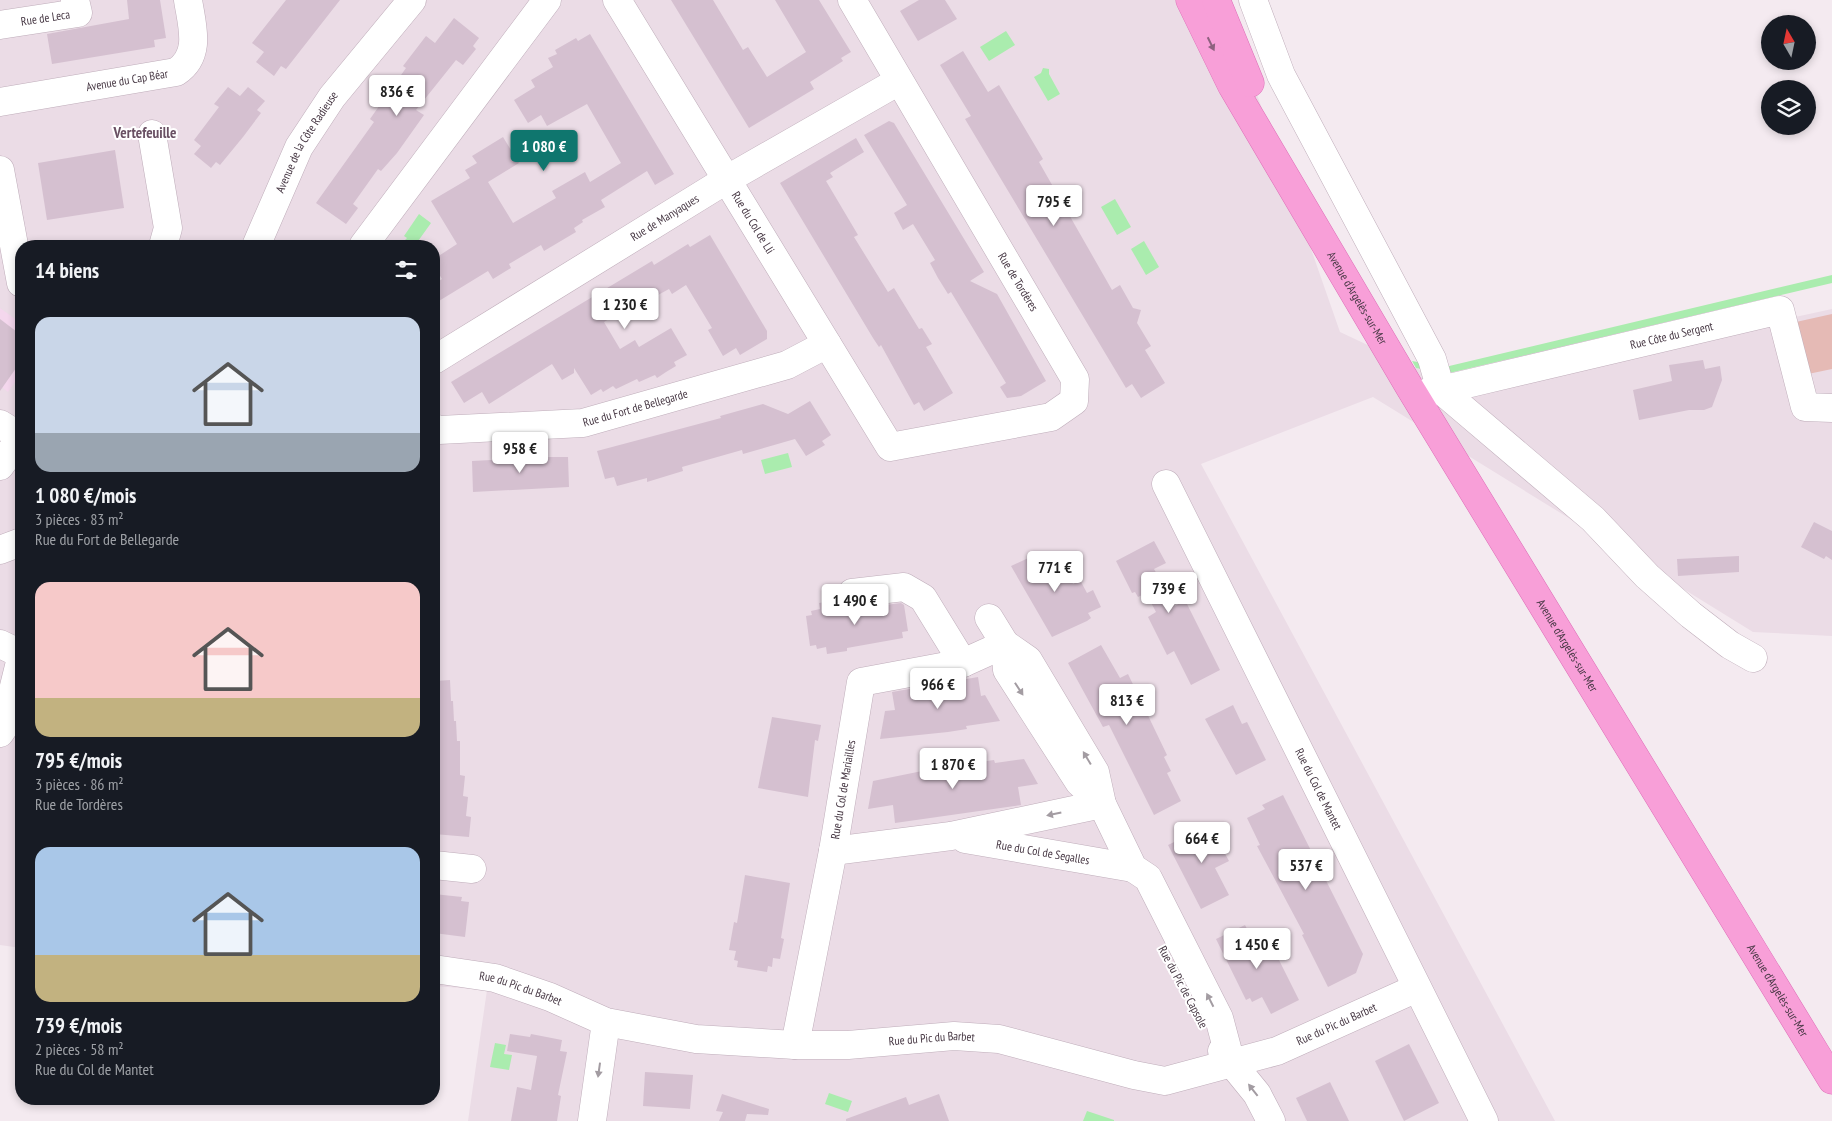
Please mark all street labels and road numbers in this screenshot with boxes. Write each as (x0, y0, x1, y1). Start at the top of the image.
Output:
street label: Rue de Leca (20, 6, 71, 29)
street label: Avenue du Cap Béar (85, 65, 170, 94)
street label: Avenue de la Côte Radieuse (272, 88, 341, 195)
street label: Rue du Col de Lli (729, 189, 778, 256)
street label: Rue de Manyaques (627, 191, 701, 244)
street label: Avenue d'Argelès-sur-Mer (1324, 249, 1391, 348)
street label: Rue de Tordères (995, 250, 1042, 314)
street label: Rue Côte du Sergent (1629, 318, 1715, 352)
street label: Rue du Fort de Bellegarde (581, 386, 689, 430)
street label: Avenue d'Argelès-sur-Mer (1534, 596, 1602, 695)
street label: Rue du Col de Mariailles (827, 739, 858, 840)
street label: Rue du Col de Mantet (1292, 746, 1346, 833)
street label: Rue du Col de Segalles (995, 837, 1091, 867)
street label: Avenue d'Argelès-sur-Mer (1744, 941, 1812, 1040)
street label: Rue du Pic de Capsole (1155, 943, 1211, 1031)
street label: Rue du Pic du Barbet (478, 968, 565, 1009)
street label: Rue du Pic du Barbet (1294, 999, 1379, 1048)
street label: Rue du Pic du Barbet (888, 1028, 976, 1049)

